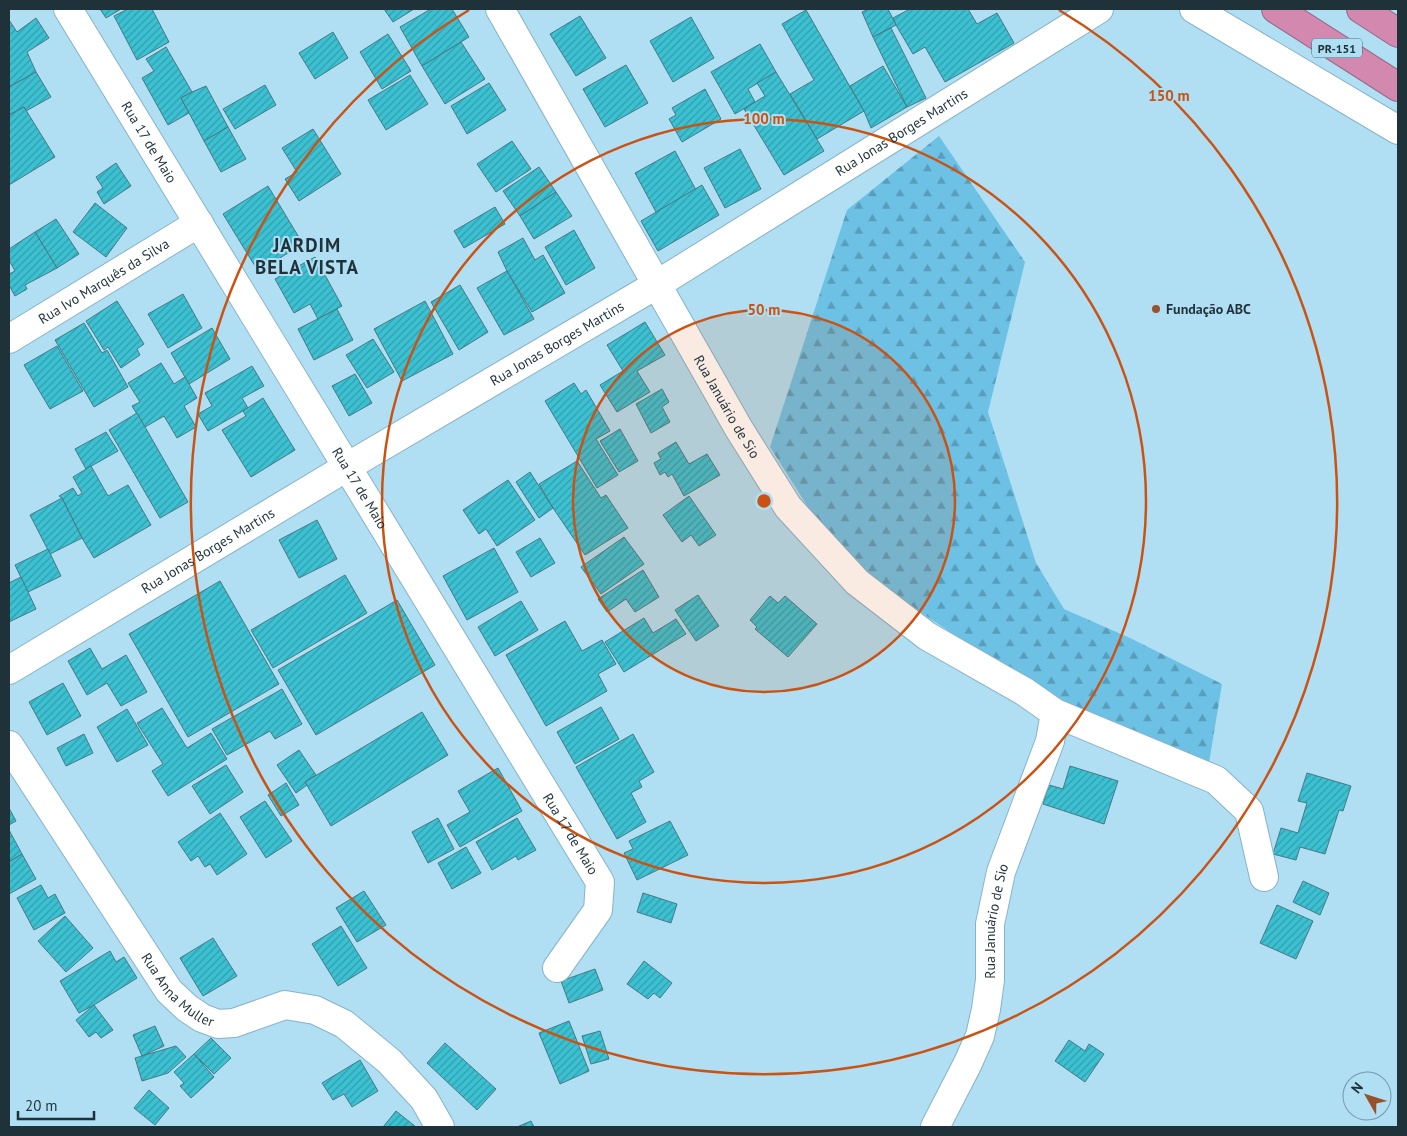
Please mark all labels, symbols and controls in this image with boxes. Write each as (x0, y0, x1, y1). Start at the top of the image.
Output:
road number: PR-151 (1312, 38, 1362, 58)
street label: Rua Jonas Borges Martins (832, 84, 971, 180)
text: 150 m (1148, 86, 1190, 105)
street label: Rua 17 de Maio (117, 98, 181, 186)
text: 100 m (743, 109, 785, 128)
district label: JARDIM BELA VISTA (255, 233, 359, 279)
street label: Rua Ivo Marquês da Silva (35, 234, 173, 328)
street label: Rua Jonas Borges Martins (487, 297, 627, 390)
text: 50 m (748, 300, 780, 319)
place label: Fundação ABC (1166, 300, 1251, 318)
marker: Fundação ABC (1150, 303, 1162, 315)
street label: Rua Januário de Sio (690, 352, 764, 462)
street label: Rua 17 de Maio (328, 444, 392, 532)
centre of rings (755, 492, 773, 510)
street label: Rua Jonas Borges Martins (138, 504, 278, 598)
street label: Rua 17 de Maio (539, 790, 602, 878)
street label: Rua Januário de Sio (981, 861, 1012, 979)
street label: Rua Anna Muller (138, 949, 217, 1031)
north arrow (1342, 1071, 1392, 1121)
text: N (1347, 1079, 1367, 1097)
scale bar (18, 1088, 94, 1120)
text: 20 m (25, 1096, 58, 1115)

